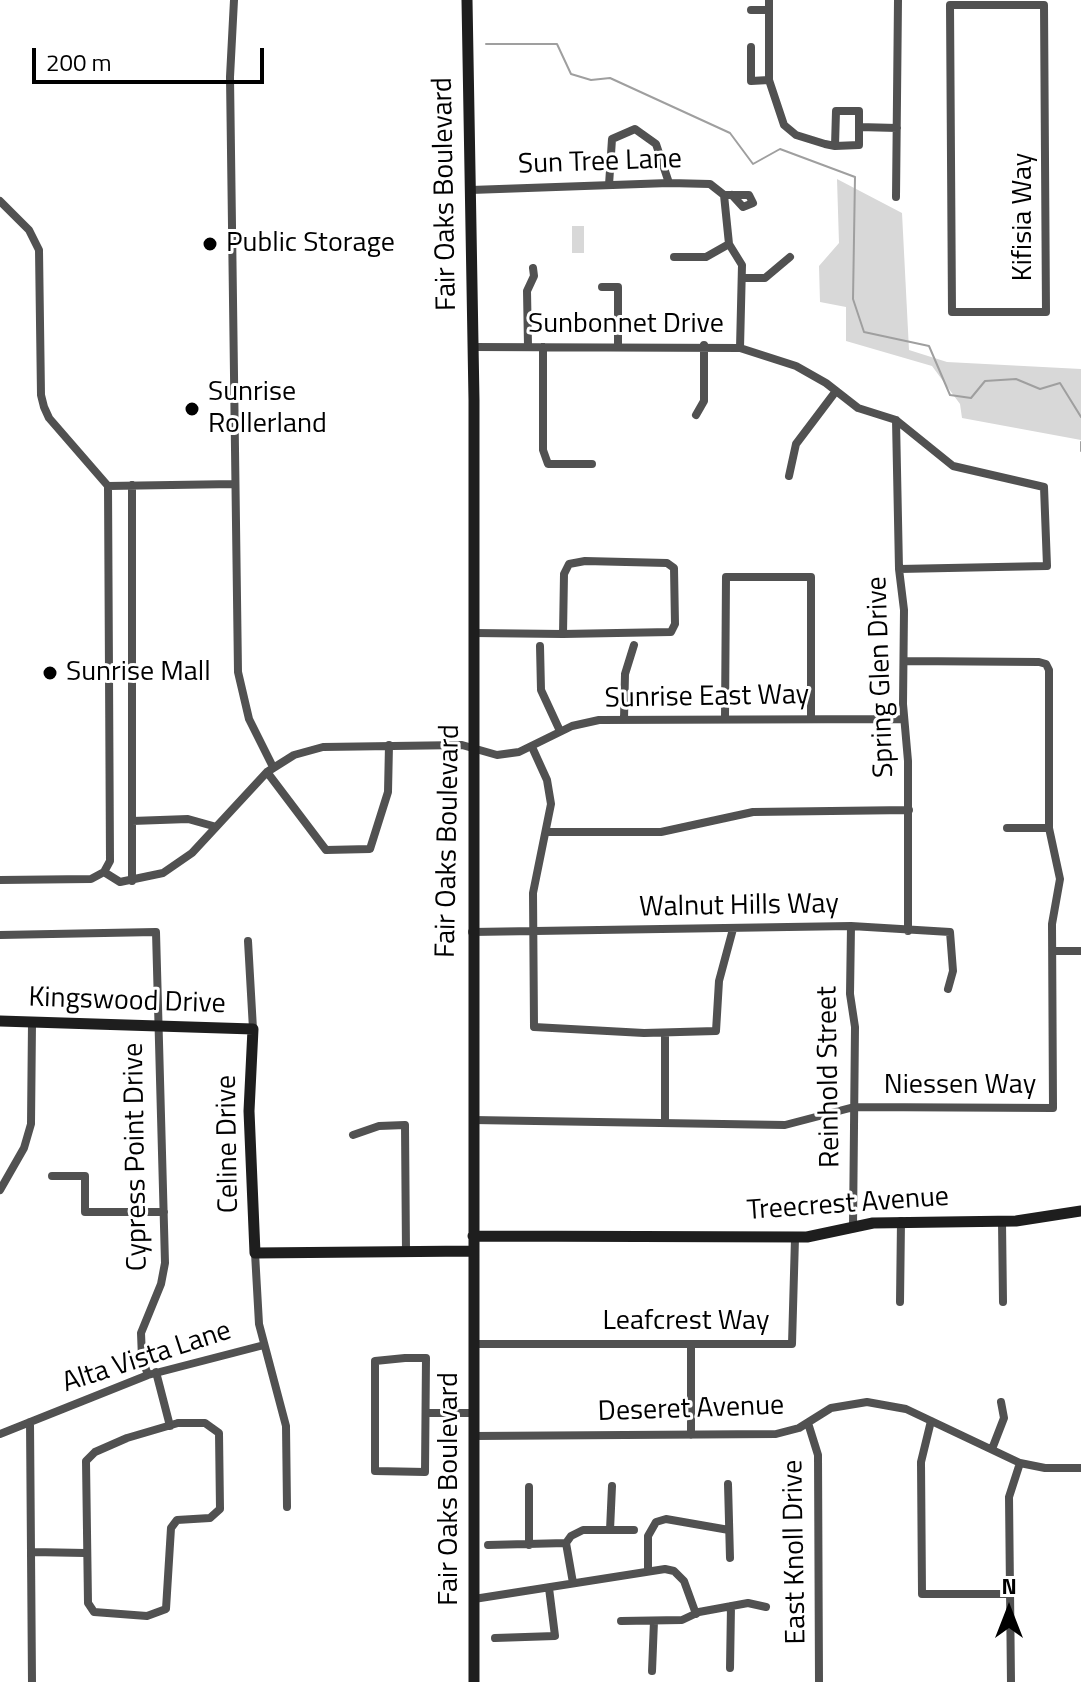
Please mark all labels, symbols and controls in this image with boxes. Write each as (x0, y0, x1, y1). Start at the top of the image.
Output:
scale bar (36, 32, 268, 82)
text: 200 m (46, 44, 112, 80)
street label: Fair Oaks Boulevard (427, 77, 465, 311)
street label: Sun Tree Lane (517, 143, 683, 183)
street label: Kifisia Way (1007, 153, 1041, 281)
place label: Public Storage (226, 227, 395, 261)
marker: Public Storage (201, 235, 219, 253)
street label: Sunbonnet Drive (528, 308, 724, 342)
place label: Sunrise Rollerland (208, 376, 327, 442)
marker: Sunrise Rollerland (183, 400, 201, 418)
street label: Spring Glen Drive (862, 576, 902, 778)
place label: Sunrise Mall (66, 656, 211, 690)
marker: Sunrise Mall (41, 664, 59, 682)
street label: Sunrise East Way (604, 679, 810, 717)
street label: Fair Oaks Boulevard (430, 724, 468, 958)
street label: Walnut Hills Way (639, 888, 839, 926)
street label: Kingswood Drive (28, 982, 226, 1022)
street label: Reinhold Street (812, 986, 848, 1168)
street label: Cypress Point Drive (118, 1043, 156, 1271)
street label: Niessen Way (884, 1069, 1036, 1103)
street label: Celine Drive (211, 1075, 247, 1213)
street label: Treecrest Avenue (746, 1181, 950, 1229)
street label: Leafcrest Way (602, 1305, 770, 1339)
street label: Alta Vista Lane (58, 1315, 236, 1401)
street label: Fair Oaks Boulevard (433, 1372, 467, 1606)
street label: Deseret Avenue (597, 1390, 785, 1430)
street label: East Knoll Drive (778, 1459, 814, 1645)
text: N (1001, 1569, 1017, 1603)
north arrow (969, 1570, 1049, 1650)

